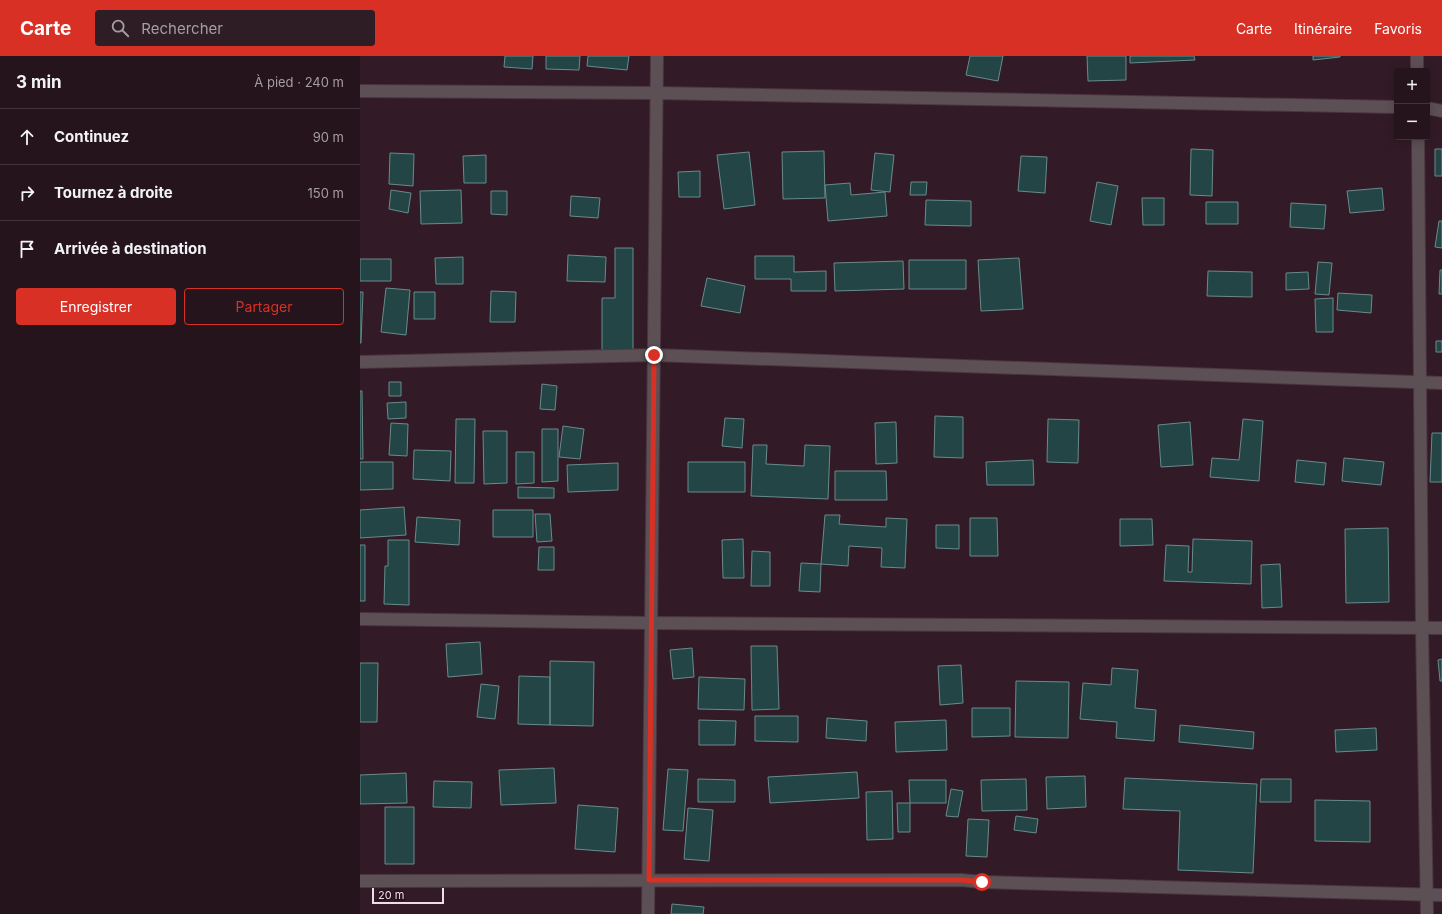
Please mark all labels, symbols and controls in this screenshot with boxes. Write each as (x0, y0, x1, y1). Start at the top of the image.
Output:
search box (95, 10, 375, 46)
text: Carte (20, 17, 71, 40)
icon: search (109, 17, 131, 39)
text: Rechercher (141, 19, 223, 38)
text: Carte (1236, 20, 1272, 37)
text: Itinéraire (1294, 20, 1352, 37)
text: Favoris (1374, 20, 1422, 37)
map controls (1394, 68, 1430, 140)
button: + (1394, 68, 1430, 104)
text: 3 min (16, 72, 62, 92)
text: À pied · 240 m (254, 74, 344, 90)
button: − (1394, 104, 1430, 140)
icon: ahead (16, 126, 38, 148)
text: Continuez (54, 127, 129, 146)
text: 90 m (313, 129, 344, 145)
icon: right (16, 182, 38, 204)
text: Tournez à droite (54, 183, 173, 202)
text: 150 m (308, 185, 344, 201)
icon: arrive (16, 238, 38, 260)
text: Arrivée à destination (54, 239, 207, 258)
button: Enregistrer (16, 288, 176, 325)
button: Partager (184, 288, 344, 325)
route end (645, 346, 663, 364)
route start (973, 873, 991, 891)
scale bar (372, 886, 444, 905)
text: 20 m (378, 888, 404, 902)

